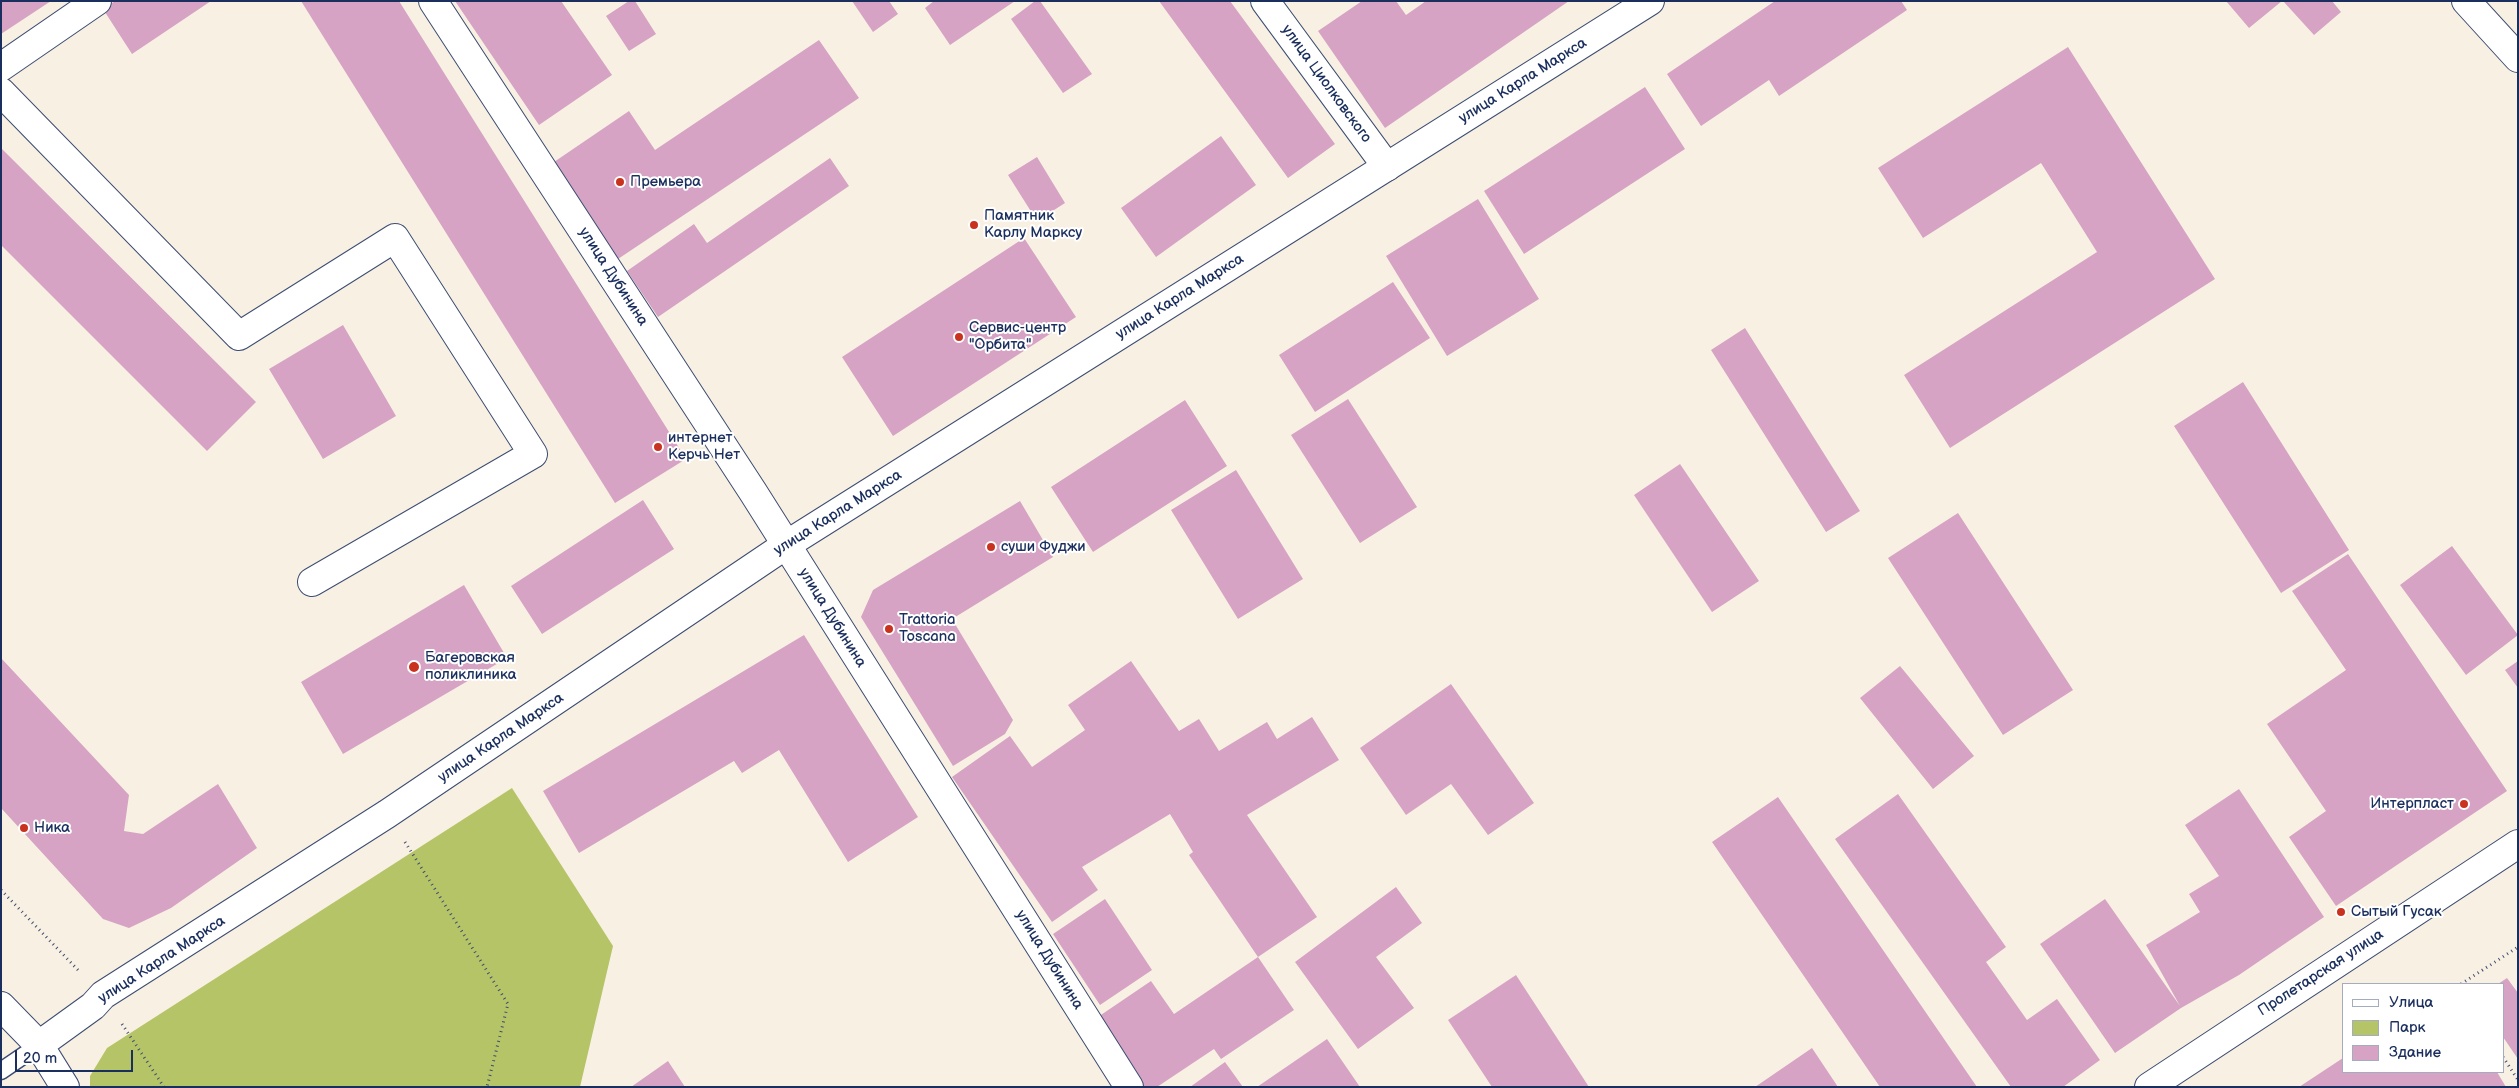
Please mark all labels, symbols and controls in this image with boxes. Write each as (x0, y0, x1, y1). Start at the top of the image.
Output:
street label: улица Циолковского (1277, 22, 1375, 146)
street label: улица Карла Маркса (1456, 34, 1590, 128)
place label: Премьера (630, 173, 701, 191)
marker: Премьера (614, 176, 626, 188)
place label: Памятник Карлу Марксу (984, 207, 1082, 242)
marker: Памятник Карлу Марксу (968, 219, 980, 231)
street label: улица Дубинина (574, 224, 652, 330)
street label: улица Карла Маркса (1113, 250, 1247, 344)
place label: Сервис-центр "Орбита" (969, 319, 1066, 354)
marker: Сервис-центр "Орбита" (953, 331, 965, 343)
place label: интернет Керчь Нет (668, 429, 740, 464)
marker: интернет Керчь Нет (652, 441, 664, 453)
street label: улица Карла Маркса (771, 466, 905, 560)
place label: суши Фуджи (1001, 538, 1086, 556)
marker: суши Фуджи (985, 541, 997, 553)
street label: улица Дубинина (794, 565, 870, 671)
place label: Trattoria Toscana (899, 611, 956, 646)
marker: Trattoria Toscana (883, 623, 895, 635)
place label: Багеровская поликлиника (425, 649, 517, 684)
marker: Багеровская поликлиника (407, 660, 421, 674)
street label: улица Карла Маркса (435, 689, 567, 787)
place label: Интерпласт (2370, 795, 2454, 813)
marker: Интерпласт (2458, 798, 2470, 810)
place label: Ника (34, 819, 70, 837)
marker: Ника (18, 822, 30, 834)
place label: Сытый Гусак (2351, 903, 2442, 921)
marker: Сытый Гусак (2335, 906, 2347, 918)
street label: улица Дубинина (1011, 907, 1087, 1013)
street label: улица Карла Маркса (95, 912, 229, 1008)
street label: Пролетарская улица (2255, 926, 2387, 1020)
legend (2342, 983, 2504, 1073)
text: Улица (2389, 993, 2433, 1012)
text: Парк (2389, 1018, 2426, 1037)
scale bar (18, 1040, 135, 1072)
text: Здание (2389, 1043, 2441, 1062)
text: 20 m (23, 1049, 57, 1068)

